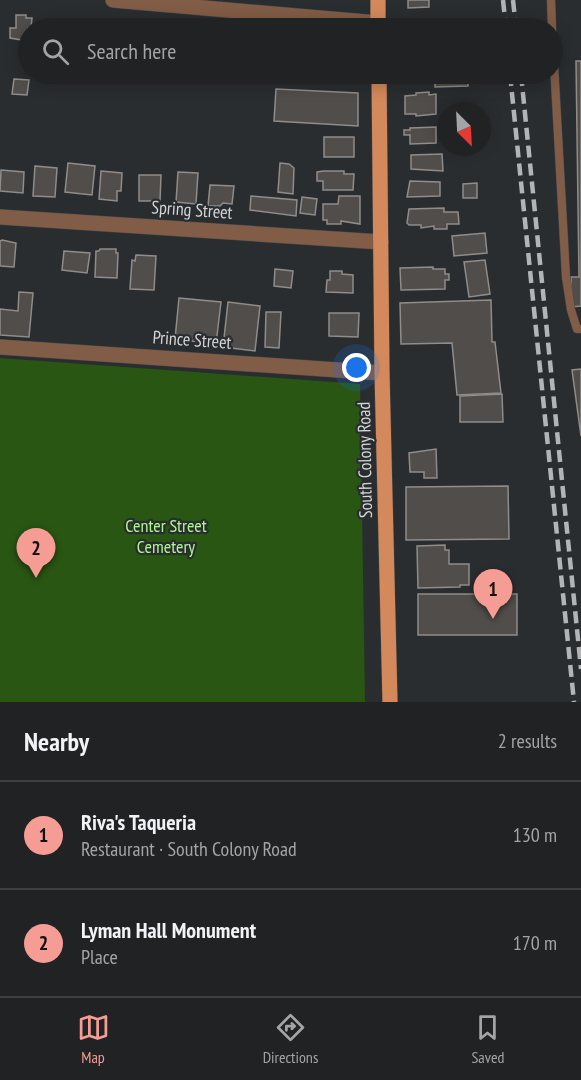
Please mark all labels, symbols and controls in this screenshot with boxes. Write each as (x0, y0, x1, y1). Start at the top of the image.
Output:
search box (18, 18, 563, 84)
icon: search (39, 35, 72, 68)
text: Search here (87, 37, 176, 65)
north arrow (437, 102, 491, 156)
street label: Spring Street (151, 195, 233, 224)
street label: Prince Street (152, 325, 232, 354)
your location (342, 353, 371, 382)
street label: South Colony Road (352, 402, 377, 518)
park label: Center Street Cemetery (125, 514, 207, 558)
pin: 2 (16, 528, 56, 578)
pin: 1 (474, 570, 512, 619)
text: Nearby (24, 725, 89, 758)
text: 2 results (498, 728, 557, 754)
text: Riva's Taqueria (81, 808, 196, 836)
text: 1 (39, 822, 48, 848)
text: 130 m (513, 822, 557, 848)
text: Restaurant · South Colony Road (81, 836, 297, 862)
text: Lyman Hall Monument (81, 916, 256, 944)
text: 2 (39, 930, 48, 956)
text: 170 m (513, 930, 557, 956)
text: Place (81, 944, 118, 970)
tab: Map (77, 1011, 110, 1067)
tab: Directions (263, 1011, 318, 1067)
tab: Saved (471, 1011, 504, 1067)

